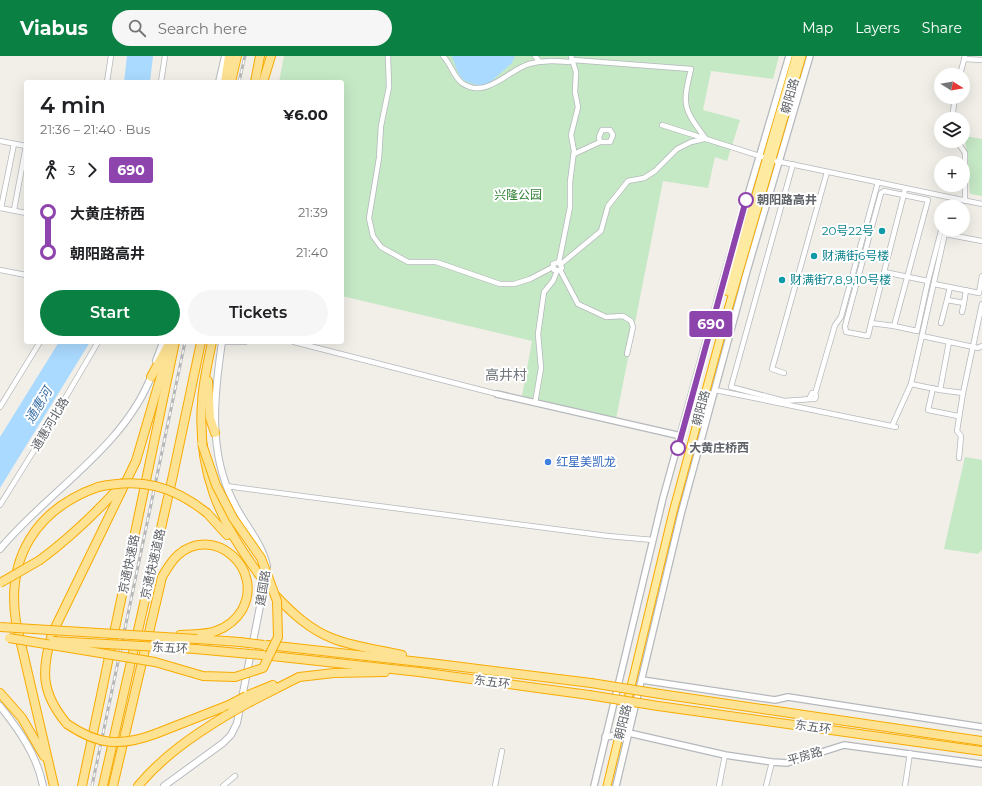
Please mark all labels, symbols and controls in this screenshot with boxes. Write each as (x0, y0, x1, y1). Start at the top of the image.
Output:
search box (112, 10, 392, 46)
text: Viabus (20, 17, 88, 40)
icon: search (126, 17, 148, 39)
text: Search here (158, 19, 247, 38)
text: Map (802, 19, 833, 37)
text: Layers (855, 19, 900, 37)
text: Share (922, 19, 962, 37)
north arrow (934, 68, 970, 104)
map controls (934, 68, 970, 236)
street label: 朝阳路 (777, 76, 802, 115)
text: 4 min (40, 92, 106, 119)
text: ¥6.00 (283, 105, 328, 124)
button: layers (934, 112, 970, 148)
text: 21:36 – 21:40 · Bus (40, 121, 150, 137)
button: + (934, 156, 970, 192)
icon: walk (40, 159, 62, 181)
icon: forward (81, 159, 103, 181)
text: 690 (117, 161, 145, 179)
text: 3 (68, 162, 75, 178)
park label: 兴隆公园 (494, 187, 542, 202)
marker: 朝阳路高井 (738, 192, 754, 208)
place label: 朝阳路高井 (757, 192, 817, 207)
button: − (934, 200, 970, 236)
text: 大黄庄桥西 (70, 204, 145, 223)
text: 21:39 (298, 204, 328, 220)
place label: 20号22号 (822, 223, 874, 238)
marker: 20号22号 (877, 226, 887, 236)
text: 朝阳路高井 (70, 244, 145, 263)
text: 21:40 (296, 244, 328, 260)
place label: 财满街6号楼 (822, 248, 889, 263)
marker: 财满街6号楼 (809, 251, 819, 261)
place label: 财满街7,8,9,10号楼 (790, 272, 891, 287)
marker: 财满街7,8,9,10号楼 (777, 275, 787, 285)
button: Start (40, 290, 180, 336)
button: Tickets (188, 290, 328, 336)
line badge: 690 (688, 311, 734, 337)
text: 690 (697, 315, 725, 333)
district label: 高井村 (485, 366, 527, 384)
water label: 通惠河 (21, 382, 56, 426)
street label: 朝阳路 (689, 389, 712, 427)
street label: 通惠河北路 (28, 394, 71, 453)
marker: 大黄庄桥西 (670, 440, 686, 456)
place label: 大黄庄桥西 (689, 440, 749, 455)
place label: 红星美凯龙 (556, 454, 616, 469)
marker: 红星美凯龙 (543, 457, 553, 467)
street label: 京通快速道路 (137, 527, 168, 601)
street label: 京通快速路 (115, 533, 142, 595)
street label: 建国路 (252, 569, 273, 607)
street label: 东五环 (152, 639, 188, 656)
street label: 东五环 (473, 672, 511, 691)
street label: 朝阳路 (611, 703, 634, 741)
street label: 东五环 (794, 717, 832, 736)
street label: 平房路 (785, 743, 824, 768)

